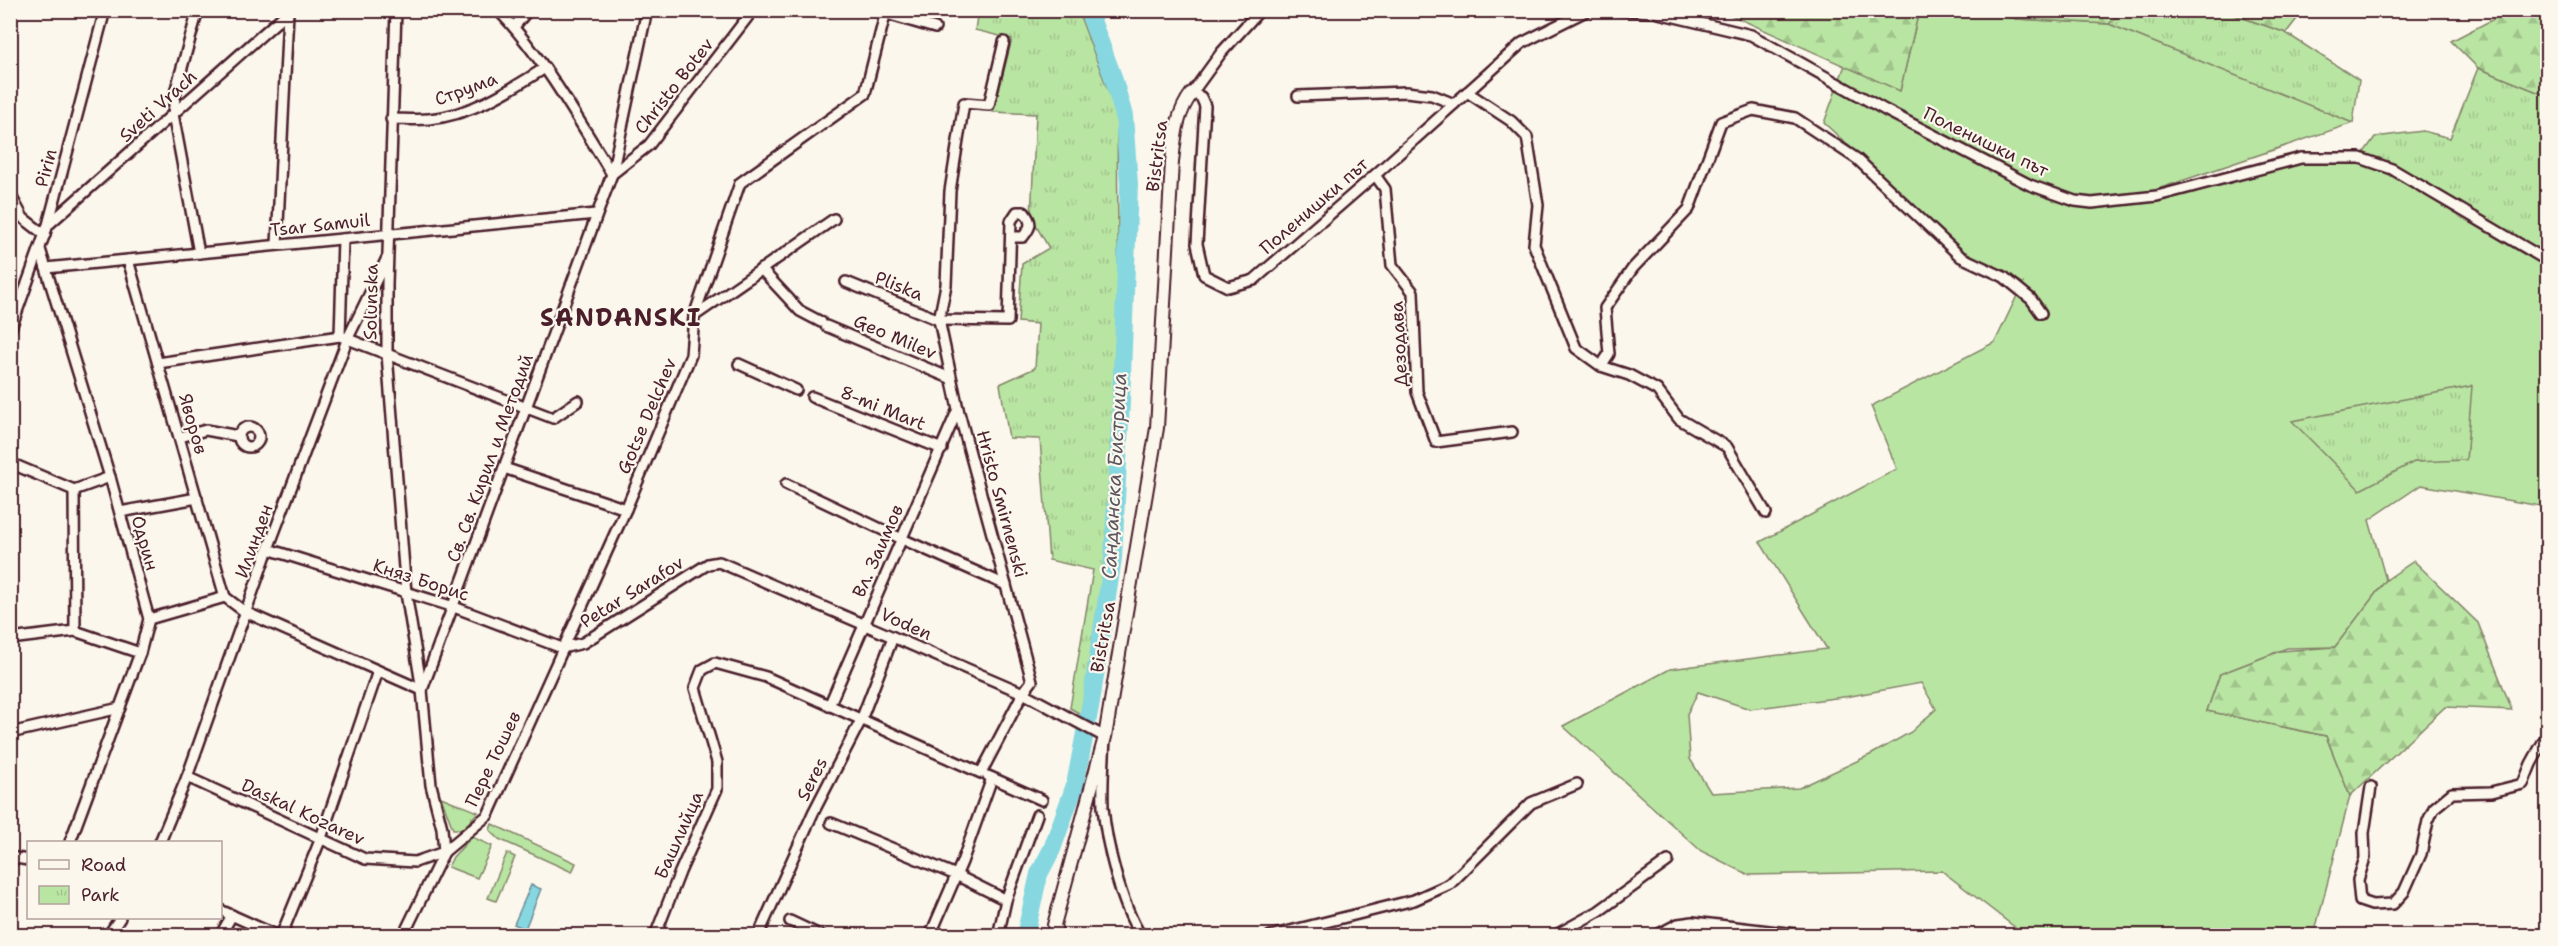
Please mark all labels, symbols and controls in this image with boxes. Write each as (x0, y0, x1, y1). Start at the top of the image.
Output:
street label: Christo Botev (629, 33, 719, 139)
street label: Sveti Vrach (114, 65, 202, 147)
street label: Струма (431, 67, 501, 111)
street label: Поленишки път (1919, 101, 2053, 183)
street label: Bistritsa (1141, 119, 1173, 193)
street label: Pirin (29, 146, 63, 190)
street label: Поленишки път (1255, 152, 1374, 260)
street label: Tsar Samuil (269, 208, 372, 242)
street label: Solunska (358, 264, 384, 340)
street label: Pliska (871, 265, 927, 307)
street label: Дезодава (1385, 301, 1413, 387)
district label: SANDANSKI (540, 302, 702, 334)
street label: Geo Milev (850, 309, 940, 365)
street label: Св. Св. Кирил и Методий (441, 350, 539, 566)
street label: Gotse Delchev (612, 354, 682, 478)
water label: Санданска Бистрица (1096, 372, 1132, 580)
street label: 8-mi Mart (837, 380, 929, 436)
street label: Яворов (173, 391, 213, 457)
street label: Hristo Smirnenski (971, 428, 1033, 580)
street label: Илинден (230, 501, 278, 581)
street label: Вл. Заимов (847, 501, 909, 601)
street label: Одрин (126, 513, 164, 573)
street label: Petar Sarafov (575, 550, 689, 634)
street label: Княз Борис (370, 553, 472, 607)
street label: Bistritsa (1085, 599, 1121, 675)
street label: Voden (876, 602, 936, 646)
street label: Пере Тошев (459, 707, 527, 811)
street label: Seres (791, 753, 833, 805)
street label: Daskal Kozarev (237, 773, 369, 851)
street label: Башлийца (649, 787, 709, 883)
legend (27, 841, 222, 919)
text: Road (81, 853, 126, 877)
text: Park (81, 883, 120, 907)

